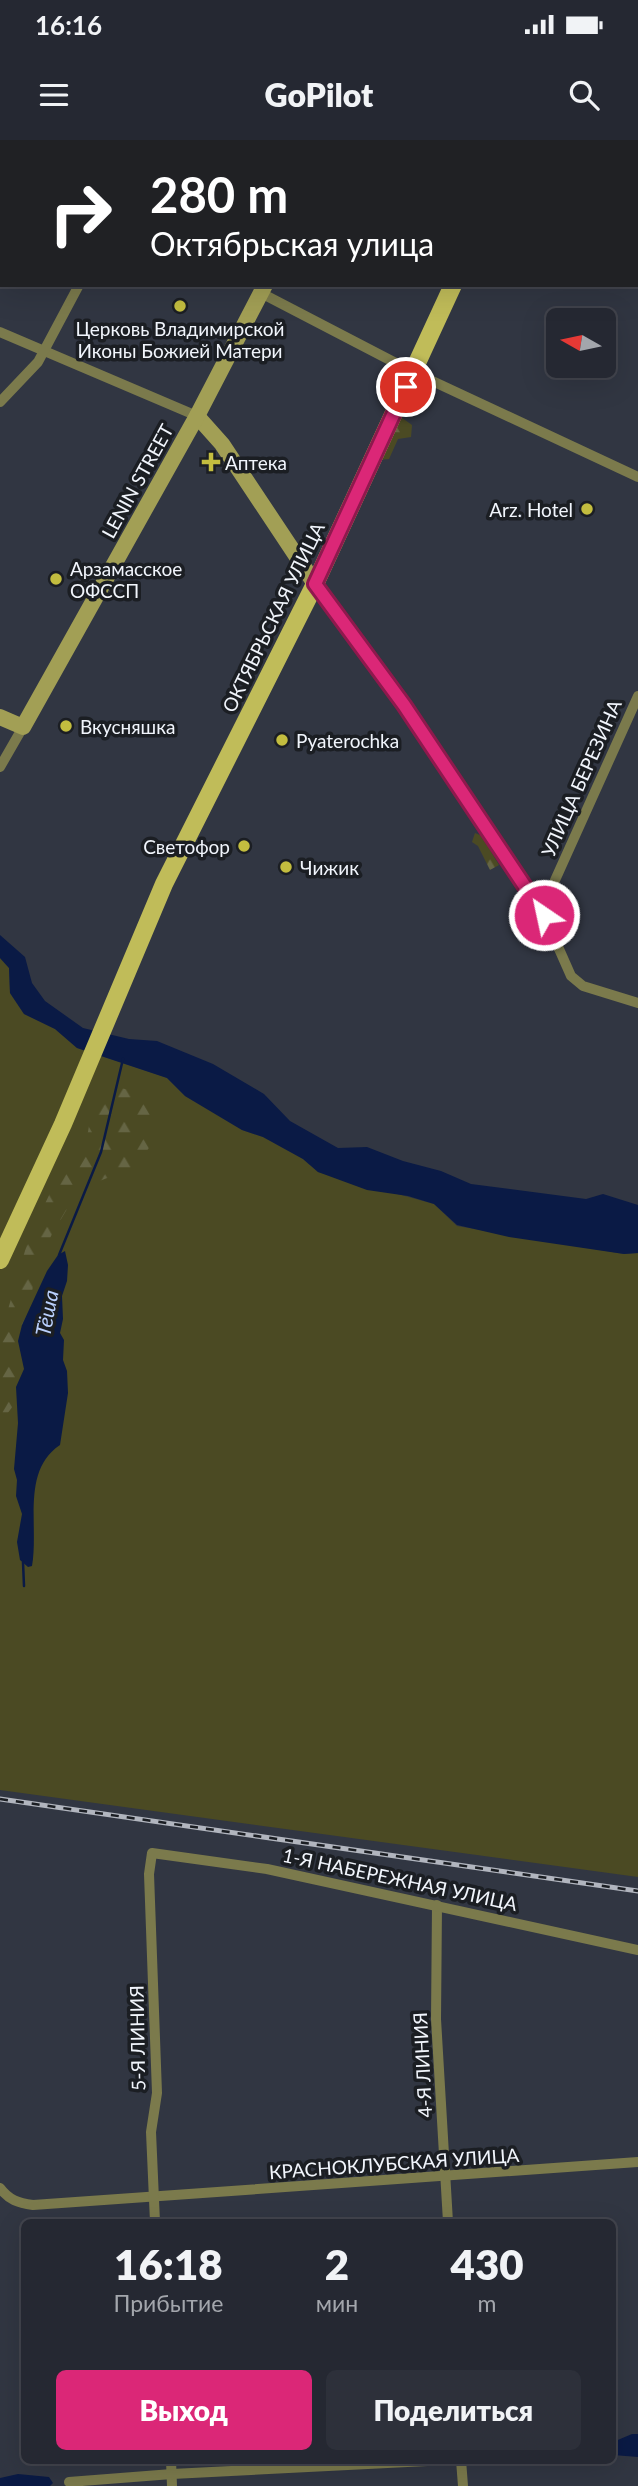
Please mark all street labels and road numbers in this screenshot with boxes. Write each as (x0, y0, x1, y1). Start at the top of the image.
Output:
street label: LENIN STREET (96, 420, 178, 542)
street label: ОКТЯБРЬСКАЯ УЛИЦА (217, 518, 329, 716)
street label: УЛИЦА БЕРЕЗИНА (536, 696, 626, 860)
street label: 1-Я НАБЕРЕЖНАЯ УЛИЦА (281, 1843, 520, 1915)
street label: 5-Я ЛИНИЯ (125, 1985, 149, 2091)
street label: 4-Я ЛИНИЯ (408, 2012, 436, 2118)
street label: КРАСНОКЛУБСКАЯ УЛИЦА (268, 2143, 520, 2183)

